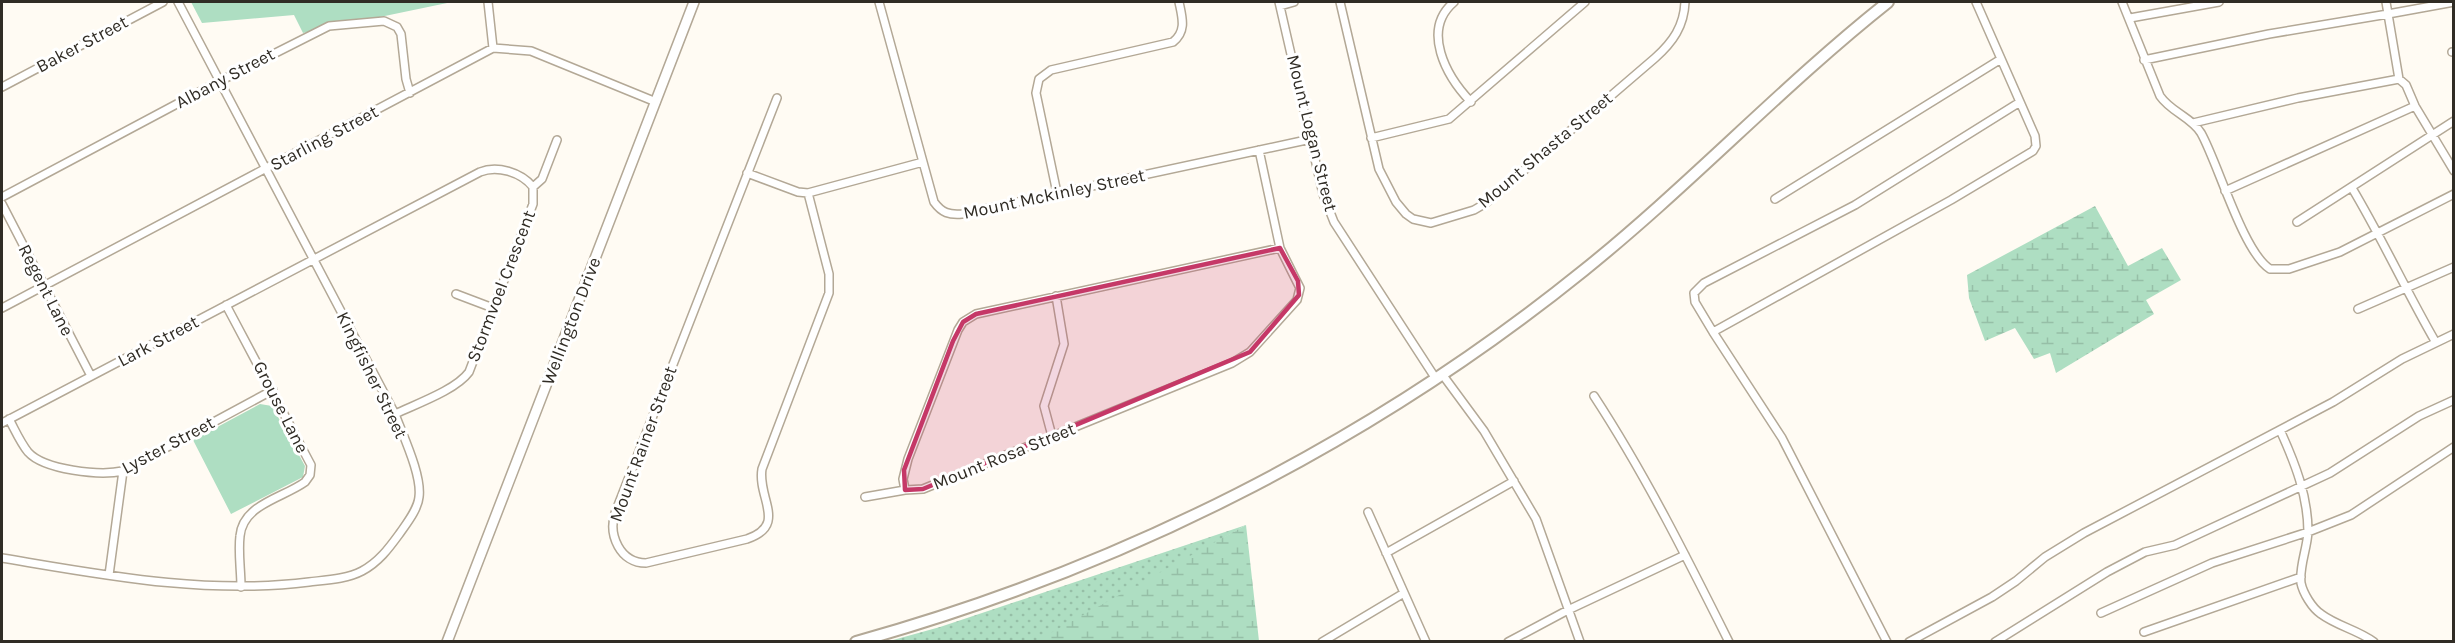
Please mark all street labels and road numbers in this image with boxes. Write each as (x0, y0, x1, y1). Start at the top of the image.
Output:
street label: Baker Street (32, 11, 132, 77)
street label: Albany Street (172, 43, 278, 113)
street label: Mount Logan Street (1282, 52, 1342, 214)
street label: Mount Shasta Street (1473, 87, 1617, 213)
street label: Starling Street (266, 100, 382, 176)
street label: Mount Mckinley Street (961, 164, 1147, 224)
street label: Stormvoel Crescent (462, 207, 540, 365)
street label: Regent Lane (13, 240, 79, 340)
street label: Wellington Drive (537, 254, 605, 388)
street label: Kingfisher Street (332, 308, 412, 442)
street label: Lark Street (114, 310, 203, 372)
street label: Grouse Lane (248, 357, 314, 457)
street label: Mount Rainer Street (605, 363, 682, 525)
street label: Lyster Street (118, 411, 218, 479)
street label: Mount Rosa Street (930, 417, 1079, 495)

